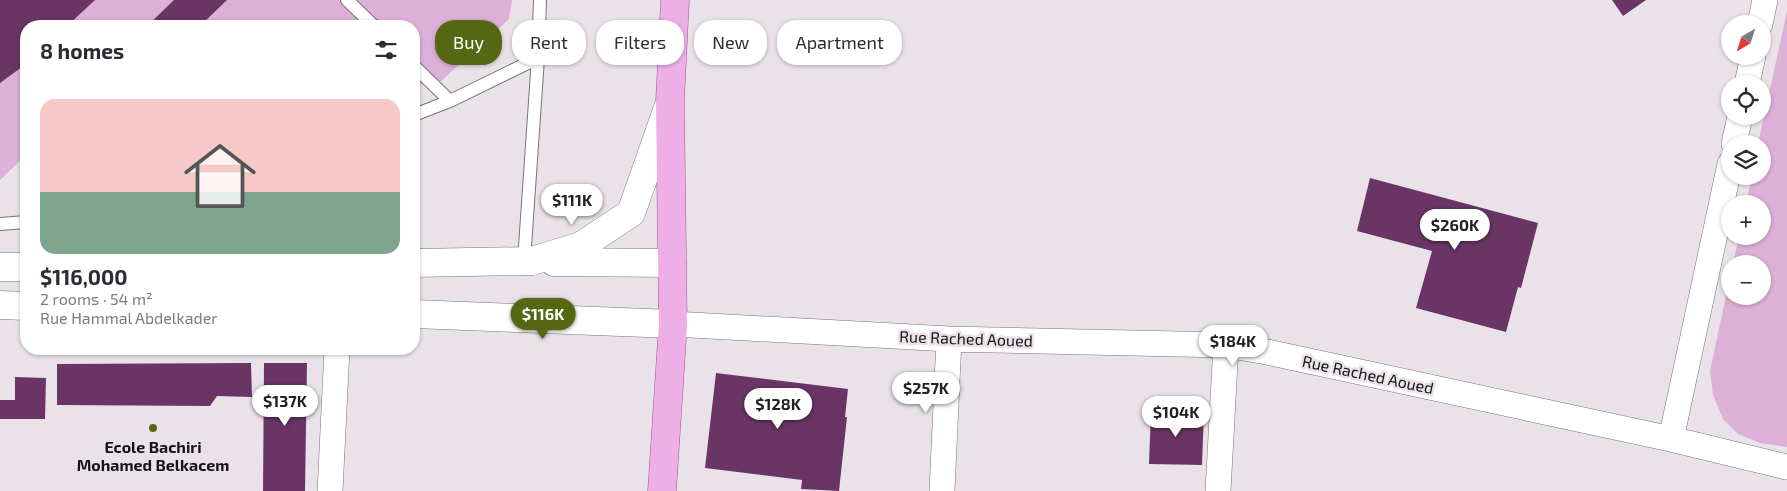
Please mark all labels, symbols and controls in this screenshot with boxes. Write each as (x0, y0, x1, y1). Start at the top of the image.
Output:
north arrow (1721, 15, 1771, 65)
map controls (1721, 15, 1771, 305)
chip: Buy (435, 20, 502, 65)
chip: Rent (512, 20, 586, 65)
chip: Filters (596, 20, 684, 65)
chip: New (694, 20, 767, 65)
chip: Apartment (777, 20, 902, 65)
icon: filters (372, 36, 400, 64)
text: 8 homes (40, 38, 124, 63)
button: locate (1721, 75, 1771, 125)
icon: home (175, 131, 265, 221)
button: layers (1721, 135, 1771, 185)
pin: $111K (537, 184, 607, 226)
text: $111K (552, 190, 592, 209)
button: + (1721, 195, 1771, 245)
pin: $260K (1420, 208, 1490, 251)
text: $260K (1431, 215, 1479, 234)
button: − (1721, 255, 1771, 305)
text: $116,000 (40, 264, 128, 289)
text: 2 rooms · 54 m² (40, 289, 153, 308)
pin: $116K (508, 298, 578, 340)
text: $116K (522, 304, 564, 323)
text: Rue Hammal Abdelkader (40, 308, 218, 327)
pin: $184K (1198, 324, 1268, 367)
street label: Rue Rached Aoued (899, 326, 1033, 350)
text: $184K (1210, 331, 1256, 350)
street label: Rue Rached Aoued (1301, 351, 1435, 397)
pin: $257K (891, 372, 961, 414)
text: $257K (903, 378, 949, 397)
pin: $137K (250, 384, 320, 427)
pin: $128K (743, 388, 813, 430)
text: $137K (263, 391, 307, 410)
text: $128K (755, 394, 801, 413)
pin: $104K (1141, 396, 1211, 438)
text: $104K (1153, 402, 1199, 421)
marker: Ecole Bachiri Mohamed Belkacem (147, 422, 159, 434)
place label: Ecole Bachiri Mohamed Belkacem (77, 437, 229, 474)

